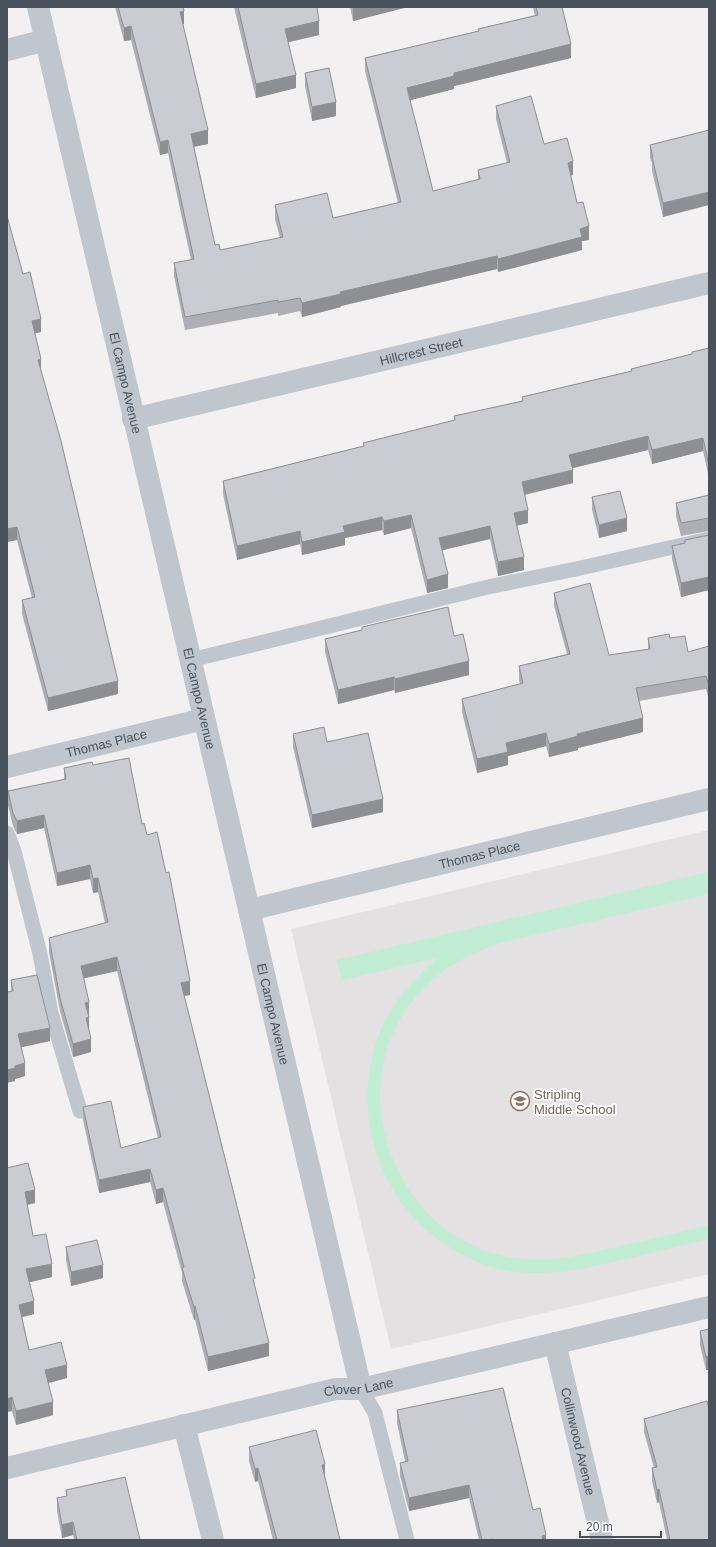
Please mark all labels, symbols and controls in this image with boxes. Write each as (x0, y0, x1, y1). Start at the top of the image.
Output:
street label: El Campo Avenue (106, 331, 144, 435)
street label: Hillcrest Street (378, 334, 464, 368)
street label: El Campo Avenue (180, 646, 218, 751)
street label: Thomas Place (64, 726, 148, 760)
street label: Thomas Place (437, 838, 522, 872)
street label: El Campo Avenue (254, 962, 292, 1066)
place label: Stripling Middle School (534, 1087, 616, 1117)
school or university icon: Stripling Middle School (509, 1090, 531, 1112)
street label: Clover Lane (322, 1375, 395, 1400)
street label: Collinwood Avenue (558, 1386, 598, 1497)
scale bar (580, 1513, 661, 1539)
text: 20 m (586, 1520, 613, 1534)

